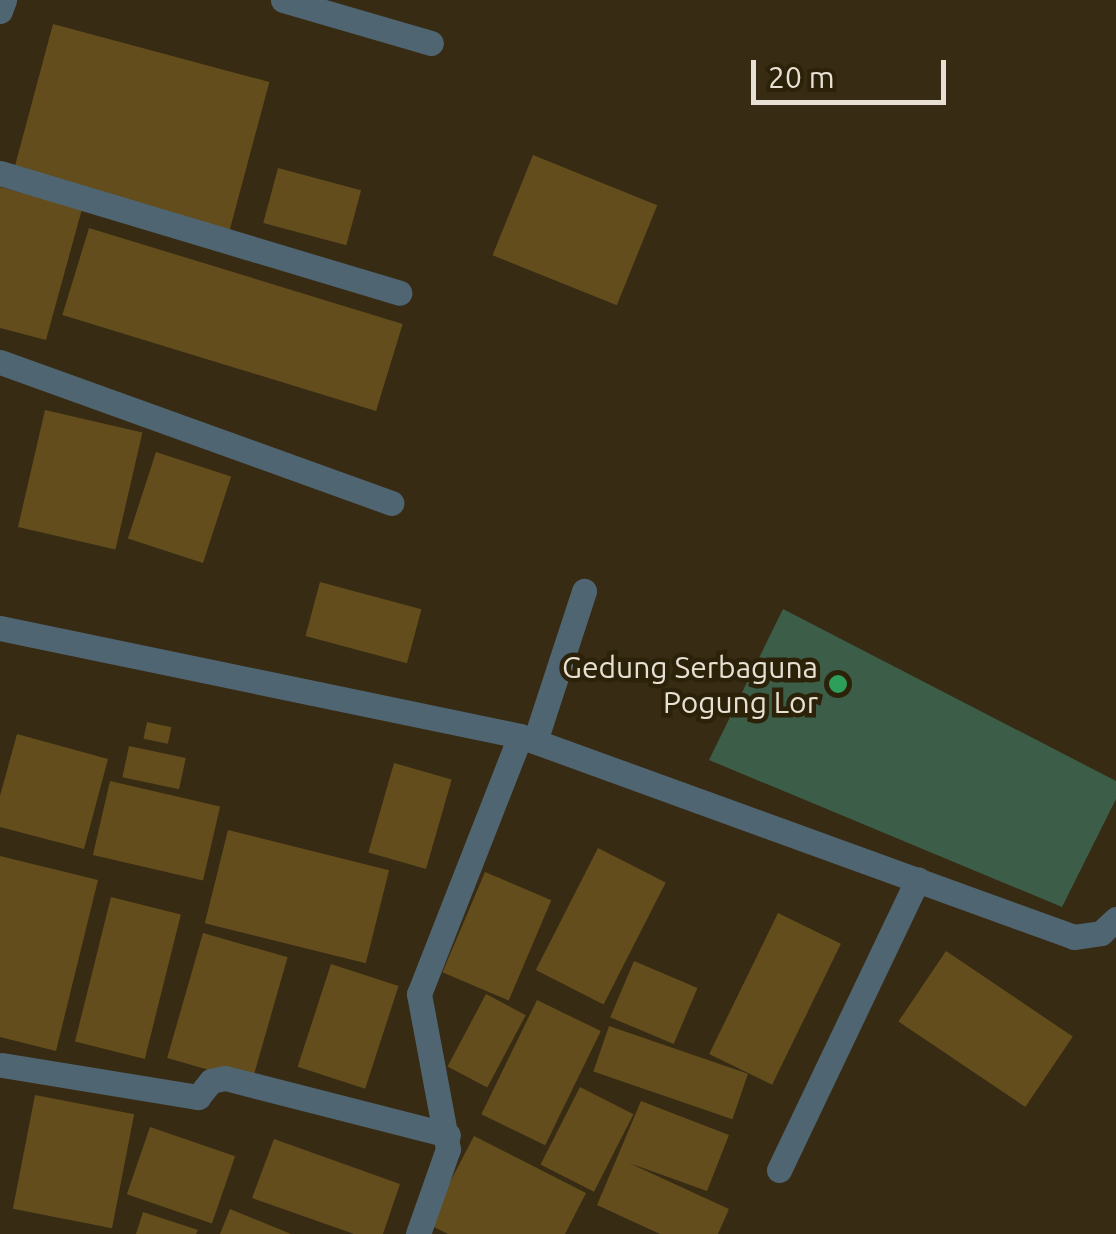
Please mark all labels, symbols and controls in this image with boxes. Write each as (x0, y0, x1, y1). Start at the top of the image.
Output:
scale bar (756, 40, 951, 102)
text: 20 m (768, 60, 835, 94)
place label: Gedung Serbaguna Pogung Lor (562, 649, 818, 720)
marker: Gedung Serbaguna Pogung Lor (827, 673, 849, 695)

